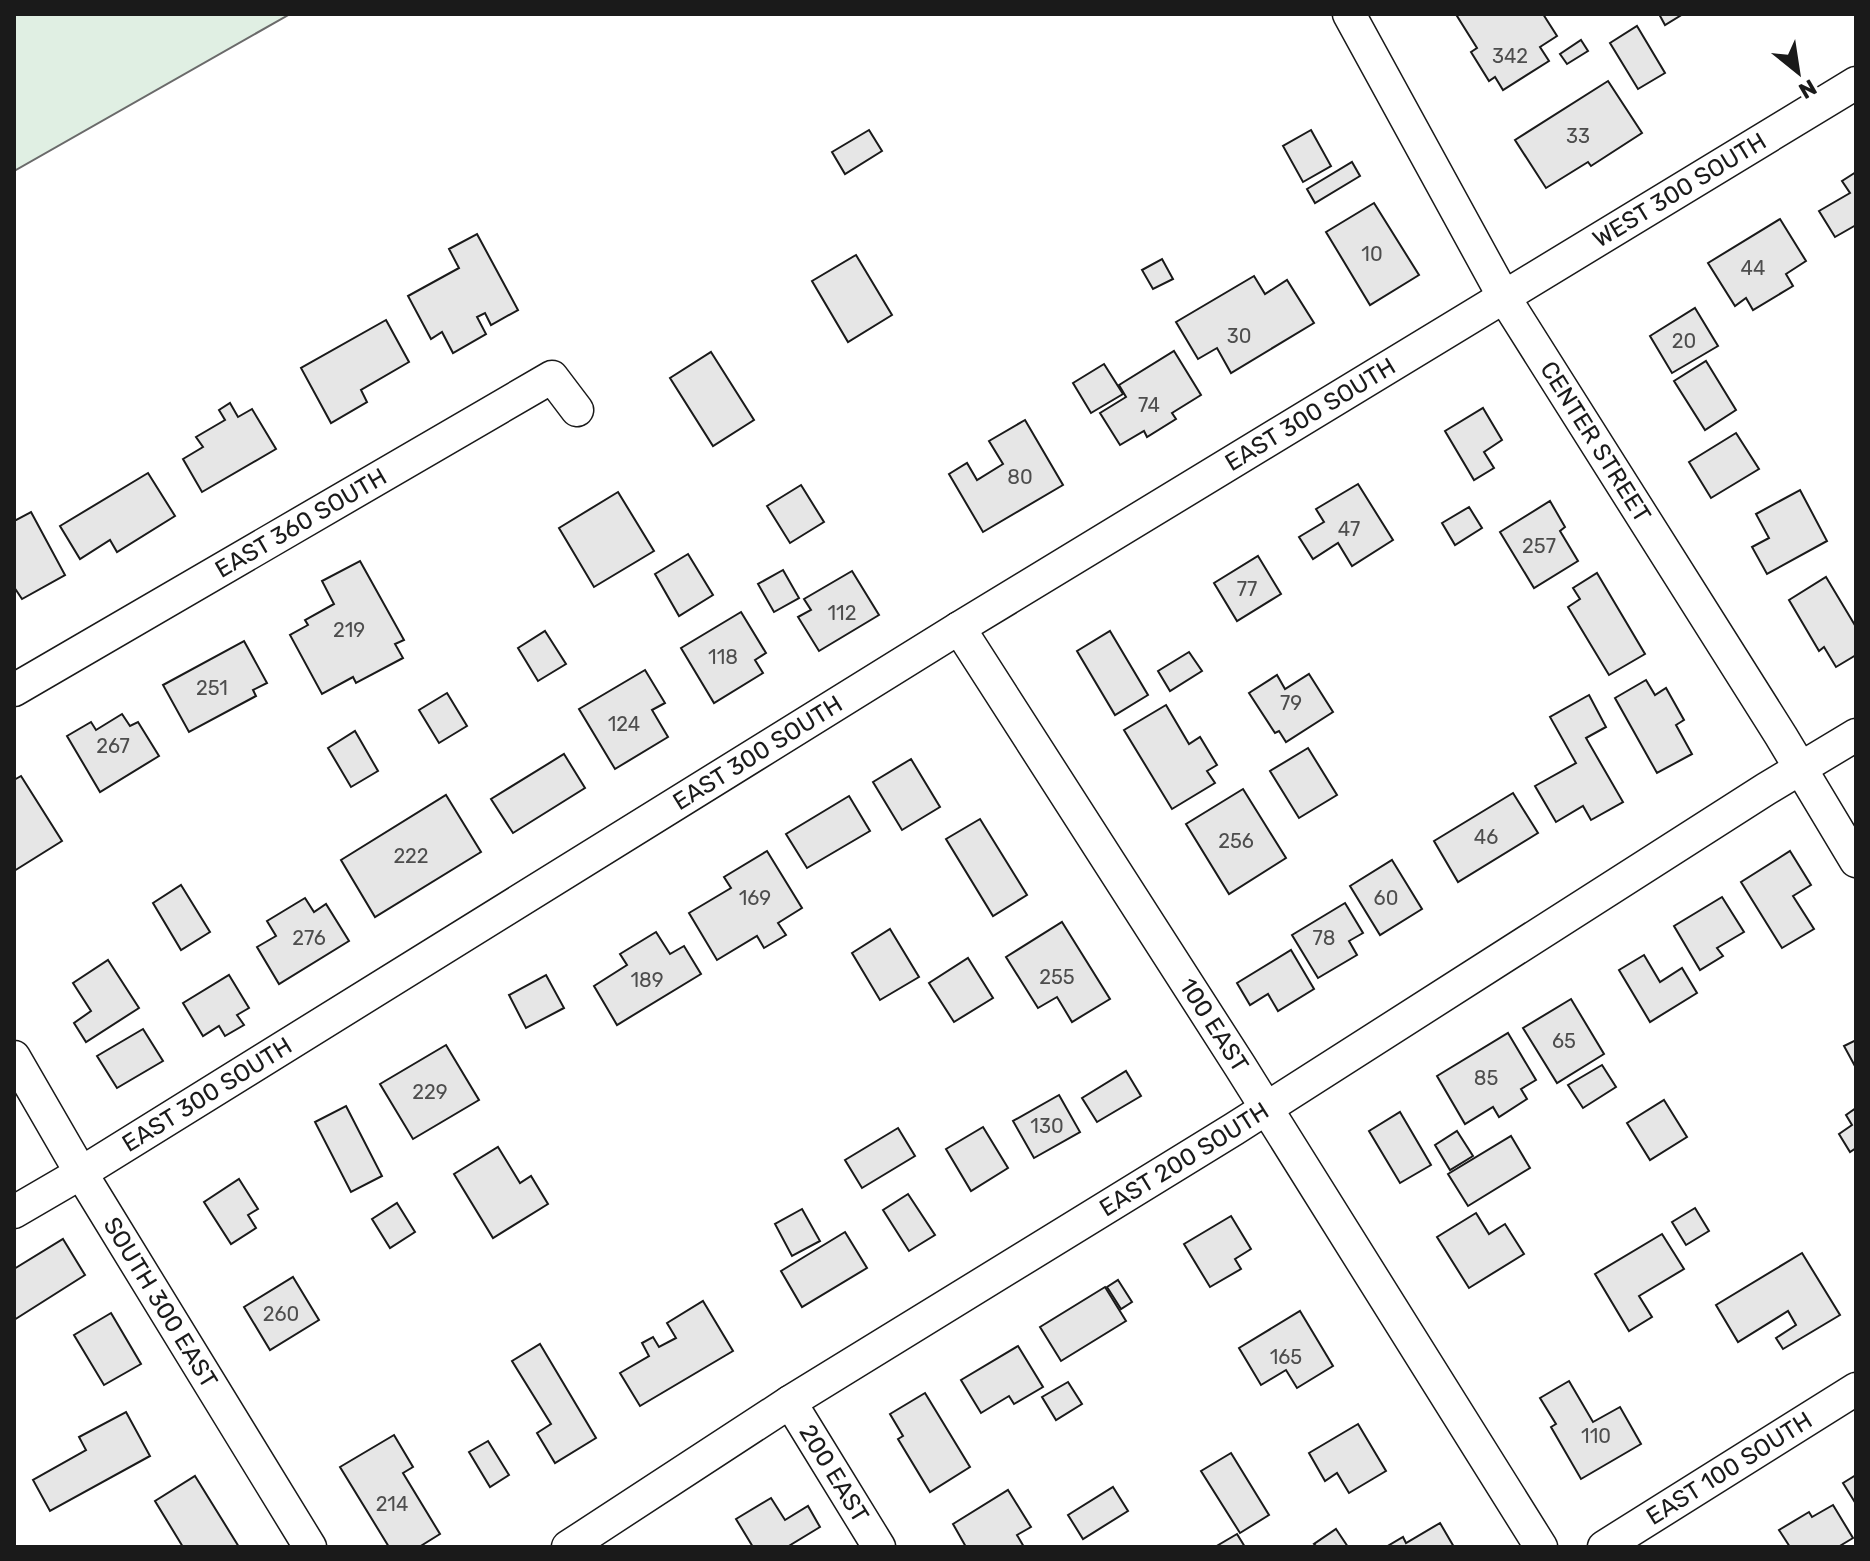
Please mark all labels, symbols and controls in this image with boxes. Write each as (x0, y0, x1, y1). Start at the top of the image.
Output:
north arrow (1758, 32, 1838, 112)
house number: 342 (1492, 44, 1528, 68)
text: N (1794, 73, 1821, 105)
house number: 33 (1566, 124, 1590, 148)
street label: WEST 300 SOUTH (1588, 127, 1771, 253)
house number: 10 (1361, 242, 1383, 266)
house number: 44 (1741, 256, 1765, 280)
house number: 30 (1227, 324, 1251, 348)
house number: 20 (1672, 329, 1696, 353)
street label: EAST 300 SOUTH (1220, 352, 1401, 477)
street label: CENTER STREET (1534, 356, 1657, 528)
house number: 74 (1138, 393, 1160, 417)
street label: EAST 360 SOUTH (210, 462, 392, 584)
house number: 80 (1007, 465, 1033, 489)
house number: 47 (1338, 517, 1360, 541)
house number: 257 (1522, 534, 1556, 558)
house number: 77 (1237, 577, 1257, 601)
house number: 112 (828, 601, 856, 625)
house number: 219 (333, 618, 365, 642)
house number: 118 (708, 645, 738, 669)
house number: 251 (196, 676, 228, 700)
street label: EAST 300 SOUTH (668, 690, 848, 816)
house number: 79 (1280, 691, 1302, 715)
house number: 124 (608, 712, 640, 736)
house number: 267 (96, 734, 130, 758)
house number: 46 (1474, 825, 1498, 849)
house number: 256 (1218, 829, 1254, 853)
house number: 222 (393, 844, 429, 868)
house number: 169 (739, 886, 771, 910)
house number: 60 (1374, 886, 1398, 910)
house number: 276 (292, 926, 326, 950)
house number: 78 (1313, 926, 1335, 950)
house number: 255 (1039, 965, 1075, 989)
house number: 189 (630, 968, 664, 992)
street label: 100 EAST (1174, 973, 1254, 1077)
house number: 65 (1552, 1029, 1576, 1053)
street label: EAST 300 SOUTH (117, 1032, 297, 1158)
house number: 85 (1474, 1066, 1498, 1090)
house number: 229 (412, 1080, 448, 1104)
street label: EAST 200 SOUTH (1094, 1096, 1274, 1222)
house number: 130 (1030, 1114, 1064, 1138)
street label: SOUTH 300 EAST (98, 1212, 223, 1393)
house number: 260 (263, 1302, 299, 1326)
house number: 165 (1270, 1345, 1302, 1369)
street label: EAST 100 SOUTH (1641, 1406, 1817, 1531)
street label: 200 EAST (793, 1420, 875, 1528)
house number: 110 (1581, 1424, 1611, 1448)
house number: 214 (376, 1492, 408, 1516)

